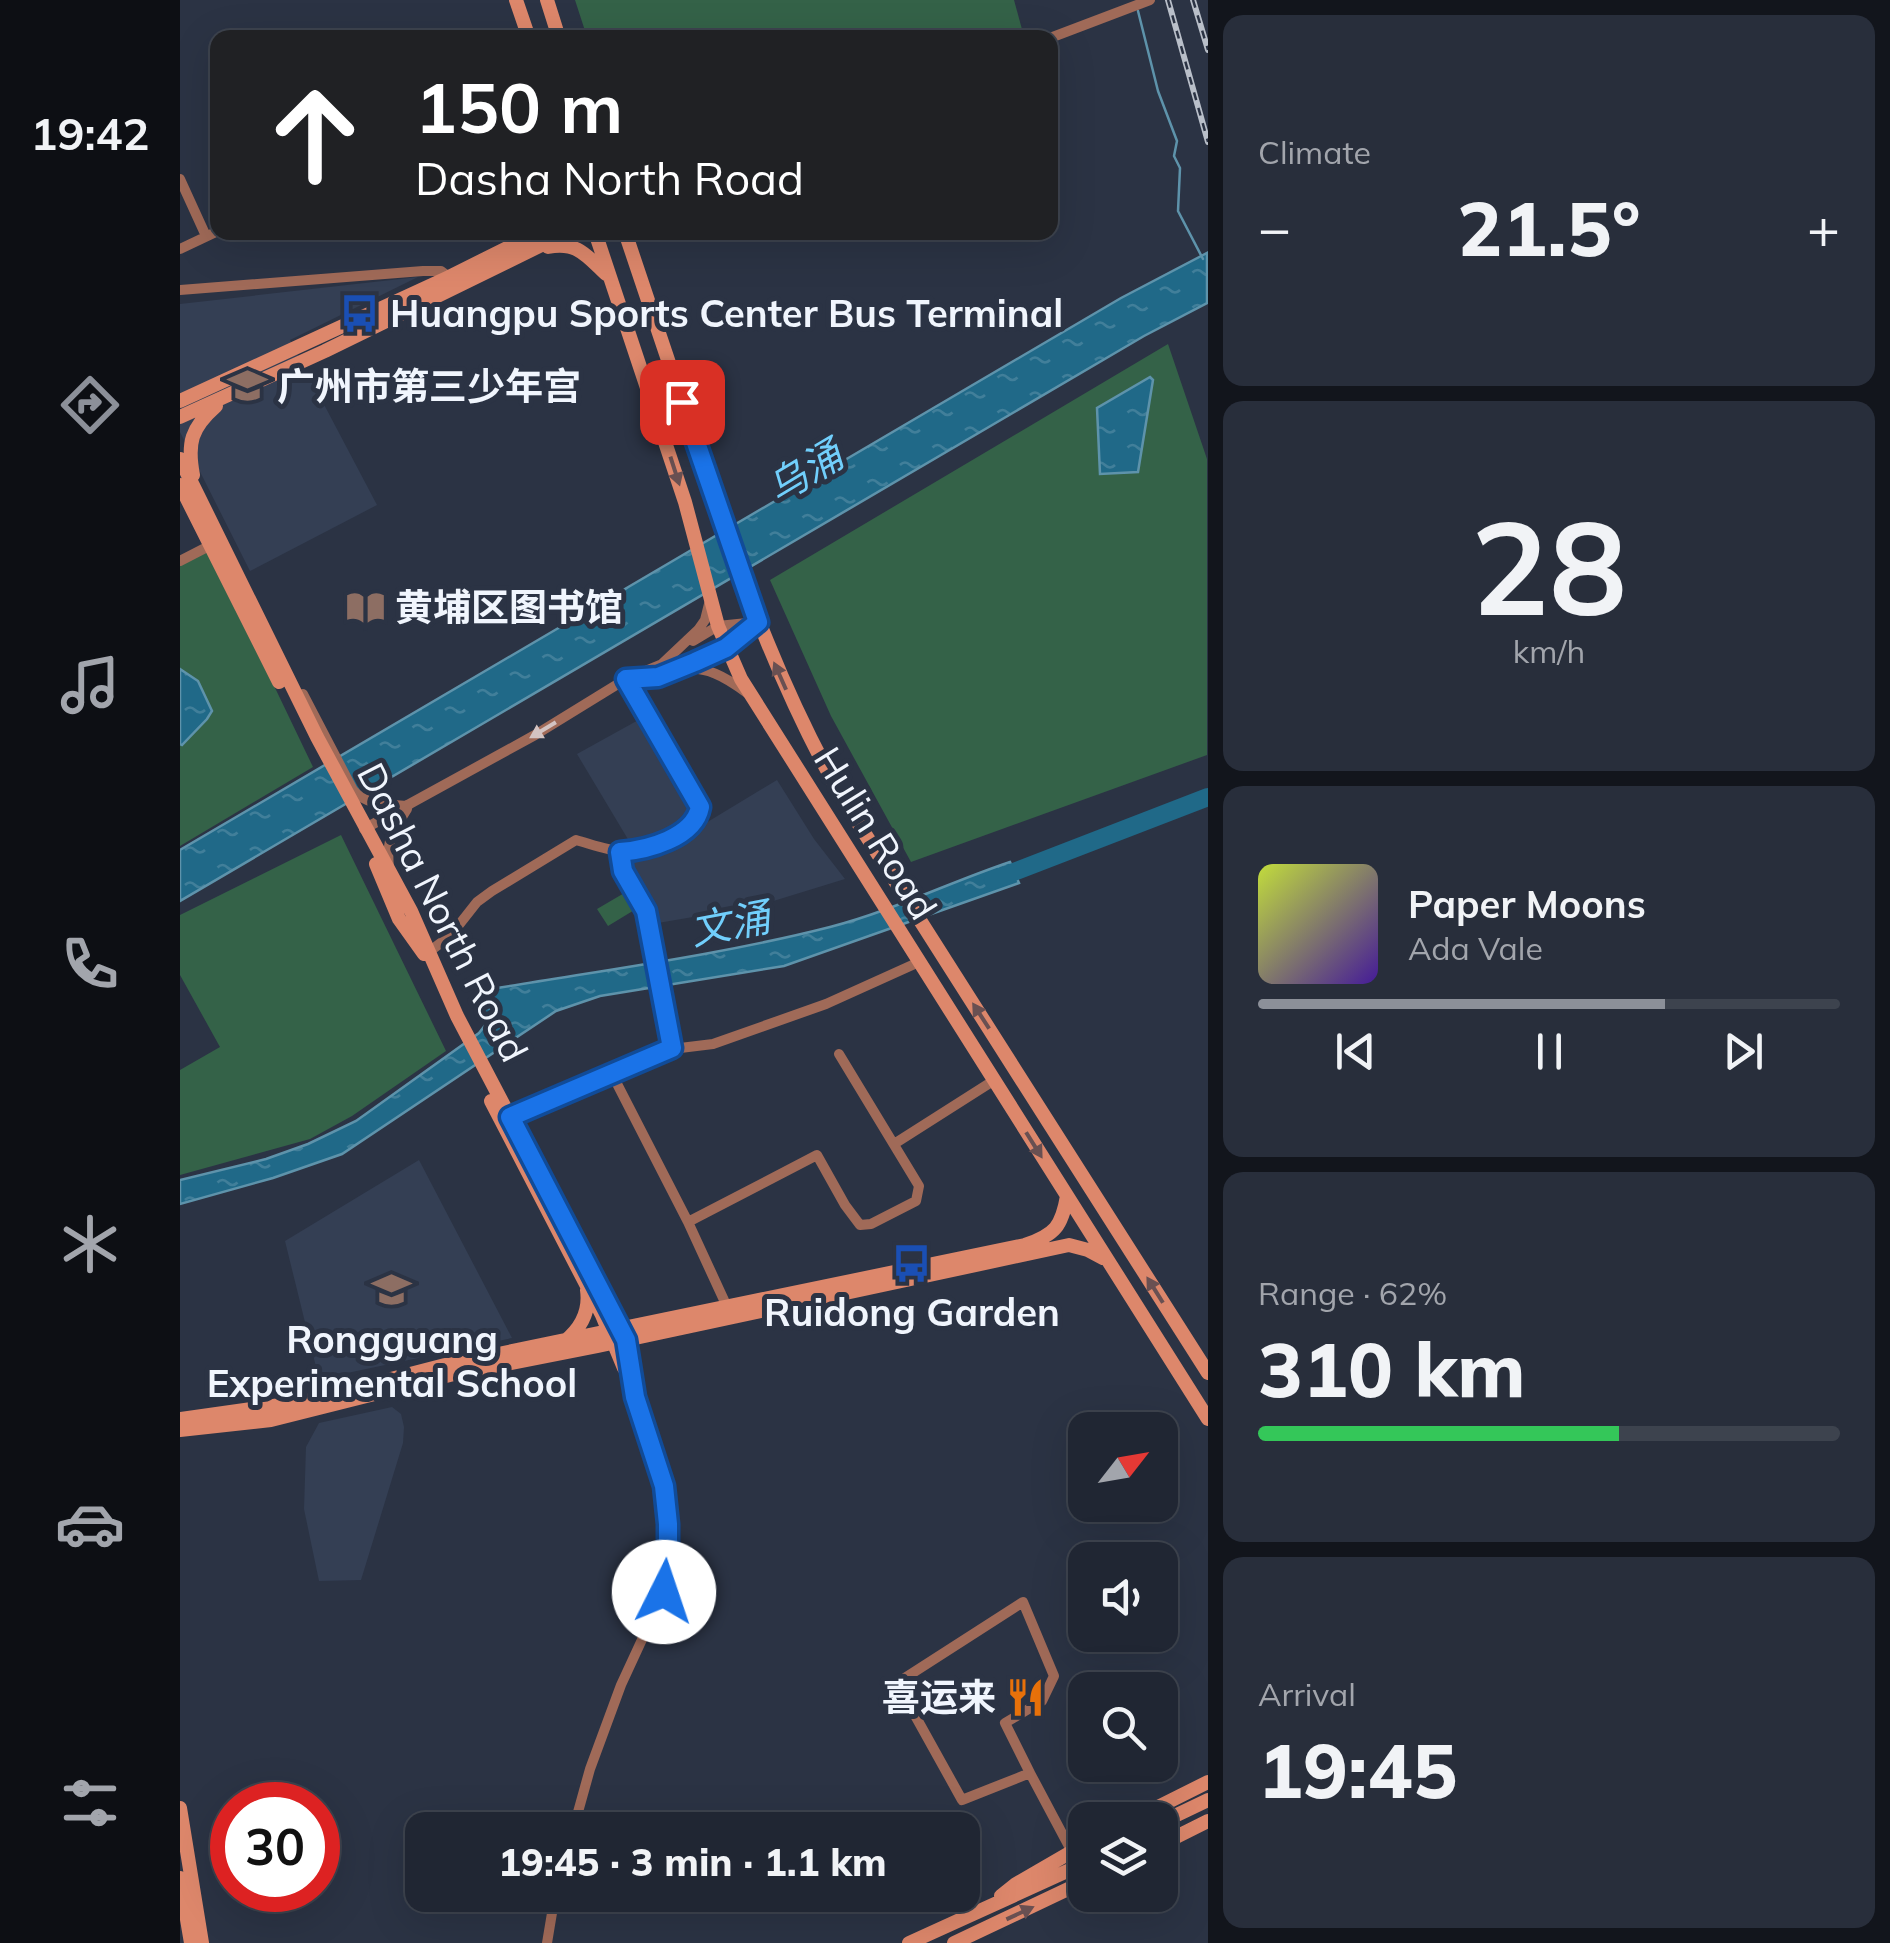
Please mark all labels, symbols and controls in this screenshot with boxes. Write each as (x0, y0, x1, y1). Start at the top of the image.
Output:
text: 150 m (415, 63, 623, 151)
icon: ahead (250, 70, 380, 200)
text: 19:42 (30, 105, 150, 161)
text: Climate (1258, 132, 1371, 172)
text: Dasha North Road (415, 150, 804, 206)
text: 21.5° (1457, 181, 1641, 275)
text: − (1258, 193, 1291, 262)
text: + (1807, 193, 1840, 262)
place label: Huangpu Sports Center Bus Terminal (390, 289, 1063, 337)
bus stop icon: Huangpu Sports Center Bus Terminal (339, 292, 381, 334)
pin (640, 360, 725, 445)
place label: 广州市第三少年宫 (277, 362, 581, 410)
school or university icon: 广州市第三少年宫 (226, 365, 268, 407)
icon: directions (55, 370, 125, 440)
icon: arrive (655, 375, 710, 430)
water label: 乌涌 (757, 427, 855, 513)
one-way arrow (668, 456, 683, 486)
text: 28 (1471, 484, 1627, 648)
place label: 黄埔区图书馆 (395, 583, 623, 631)
library icon: 黄埔区图书馆 (344, 586, 386, 628)
text: km/h (1513, 631, 1585, 671)
icon: music (55, 650, 125, 720)
one-way arrow (772, 661, 788, 691)
one-way arrow (529, 721, 557, 738)
street label: Hulin Road (804, 738, 948, 928)
street label: Dasha North Road (347, 755, 539, 1069)
text: Paper Moons (1408, 880, 1646, 928)
water label: 文涌 (686, 890, 778, 955)
text: Ada Vale (1408, 928, 1543, 968)
icon: phone (55, 929, 125, 999)
one-way arrow (972, 1002, 990, 1030)
icon: previous (1328, 1024, 1383, 1079)
icon: pause (1522, 1024, 1577, 1079)
icon: next (1716, 1024, 1771, 1079)
one-way arrow (1024, 1131, 1043, 1158)
icon: climate (55, 1209, 125, 1279)
bus stop icon: Ruidong Garden (891, 1242, 933, 1284)
school or university icon: Rongguang Experimental School (371, 1269, 413, 1311)
text: Range · 62% (1258, 1273, 1447, 1313)
one-way arrow (1147, 1276, 1165, 1304)
place label: Ruidong Garden (764, 1288, 1060, 1336)
place label: Rongguang Experimental School (207, 1315, 577, 1407)
text: 310 km (1258, 1322, 1526, 1416)
north arrow (1068, 1412, 1178, 1522)
map controls (1068, 1412, 1178, 1912)
icon: car (55, 1489, 125, 1559)
position arrow (612, 1540, 716, 1644)
button: sound (1068, 1542, 1178, 1652)
button: search (1068, 1672, 1178, 1782)
place label: 喜运来 (882, 1673, 996, 1721)
text: Arrival (1258, 1674, 1356, 1714)
restaurant icon: 喜运来 (1005, 1676, 1047, 1718)
text: 19:45 (1258, 1723, 1458, 1817)
icon: filters (55, 1768, 125, 1838)
speed limit sign: 30 (210, 1782, 340, 1912)
button: layers (1068, 1802, 1178, 1912)
text: 19:45 · 3 min · 1.1 km (498, 1838, 887, 1886)
one-way arrow (1005, 1905, 1035, 1921)

